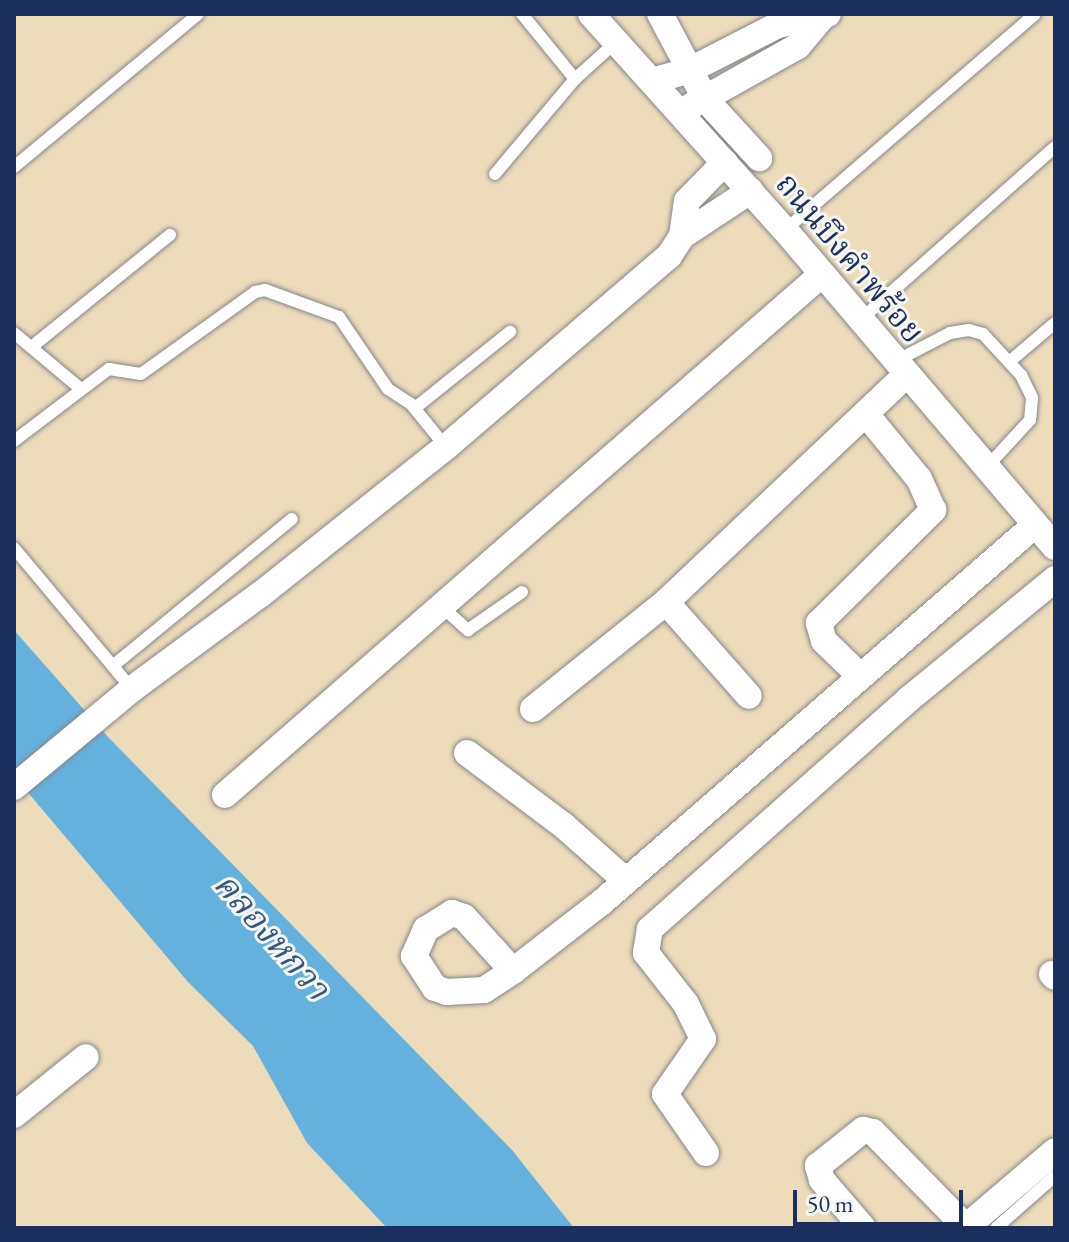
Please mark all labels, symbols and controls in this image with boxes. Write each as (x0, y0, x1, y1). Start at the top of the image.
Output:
street label: ถนนบึงคำพร้อย (768, 165, 932, 351)
water label: คลองหกวา (206, 864, 338, 1008)
scale bar (797, 1174, 967, 1224)
text: 50 m (807, 1188, 854, 1219)

